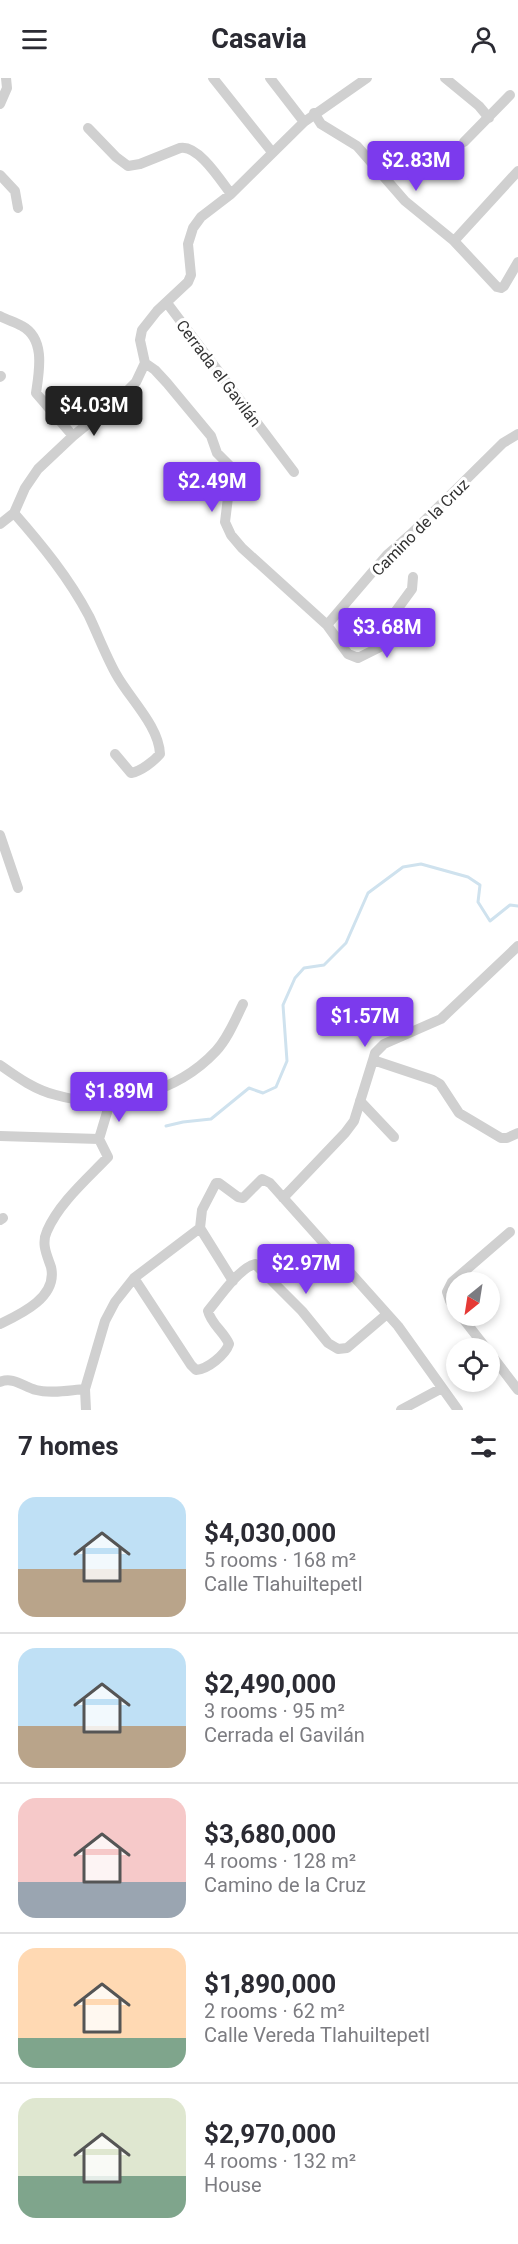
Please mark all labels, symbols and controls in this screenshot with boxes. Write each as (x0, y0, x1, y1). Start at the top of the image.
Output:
icon: menu (18, 23, 51, 56)
text: Casavia (211, 23, 307, 55)
icon: person (467, 23, 500, 56)
pin: $2.83M (367, 141, 465, 192)
text: $2.83M (381, 148, 451, 172)
street label: Cerrada el Gavilán (172, 316, 265, 430)
pin: $4.03M (45, 386, 143, 437)
text: $4.03M (59, 393, 129, 417)
pin: $2.49M (163, 462, 261, 513)
text: $2.49M (177, 469, 247, 493)
street label: Camino de la Cruz (368, 475, 473, 580)
pin: $3.68M (338, 608, 436, 659)
text: $3.68M (352, 615, 422, 639)
pin: $1.57M (316, 997, 414, 1048)
text: $1.57M (330, 1004, 400, 1028)
pin: $1.89M (70, 1072, 168, 1123)
text: $1.89M (84, 1079, 154, 1103)
pin: $2.97M (257, 1244, 355, 1295)
text: $2.97M (271, 1251, 341, 1275)
north arrow (446, 1272, 500, 1326)
map controls (446, 1272, 500, 1392)
button: locate (446, 1338, 500, 1392)
icon: filters (467, 1430, 500, 1463)
text: 7 homes (18, 1431, 119, 1461)
text: $4,030,000 (204, 1518, 336, 1548)
icon: home (66, 1521, 138, 1593)
text: 5 rooms · 168 m² (204, 1548, 356, 1572)
text: Calle Tlahuiltepetl (204, 1572, 363, 1596)
text: $2,490,000 (204, 1669, 336, 1699)
icon: home (66, 1672, 138, 1744)
text: 3 rooms · 95 m² (204, 1699, 345, 1723)
text: Cerrada el Gavilán (204, 1723, 365, 1747)
text: $3,680,000 (204, 1819, 336, 1849)
icon: home (66, 1822, 138, 1894)
text: 4 rooms · 128 m² (204, 1849, 356, 1873)
text: Camino de la Cruz (204, 1873, 366, 1897)
text: $1,890,000 (204, 1969, 336, 1999)
icon: home (66, 1972, 138, 2044)
text: 2 rooms · 62 m² (204, 1999, 345, 2023)
text: Calle Vereda Tlahuiltepetl (204, 2023, 430, 2047)
text: $2,970,000 (204, 2119, 336, 2149)
icon: home (66, 2122, 138, 2194)
text: 4 rooms · 132 m² (204, 2149, 356, 2173)
text: House (204, 2173, 262, 2197)

